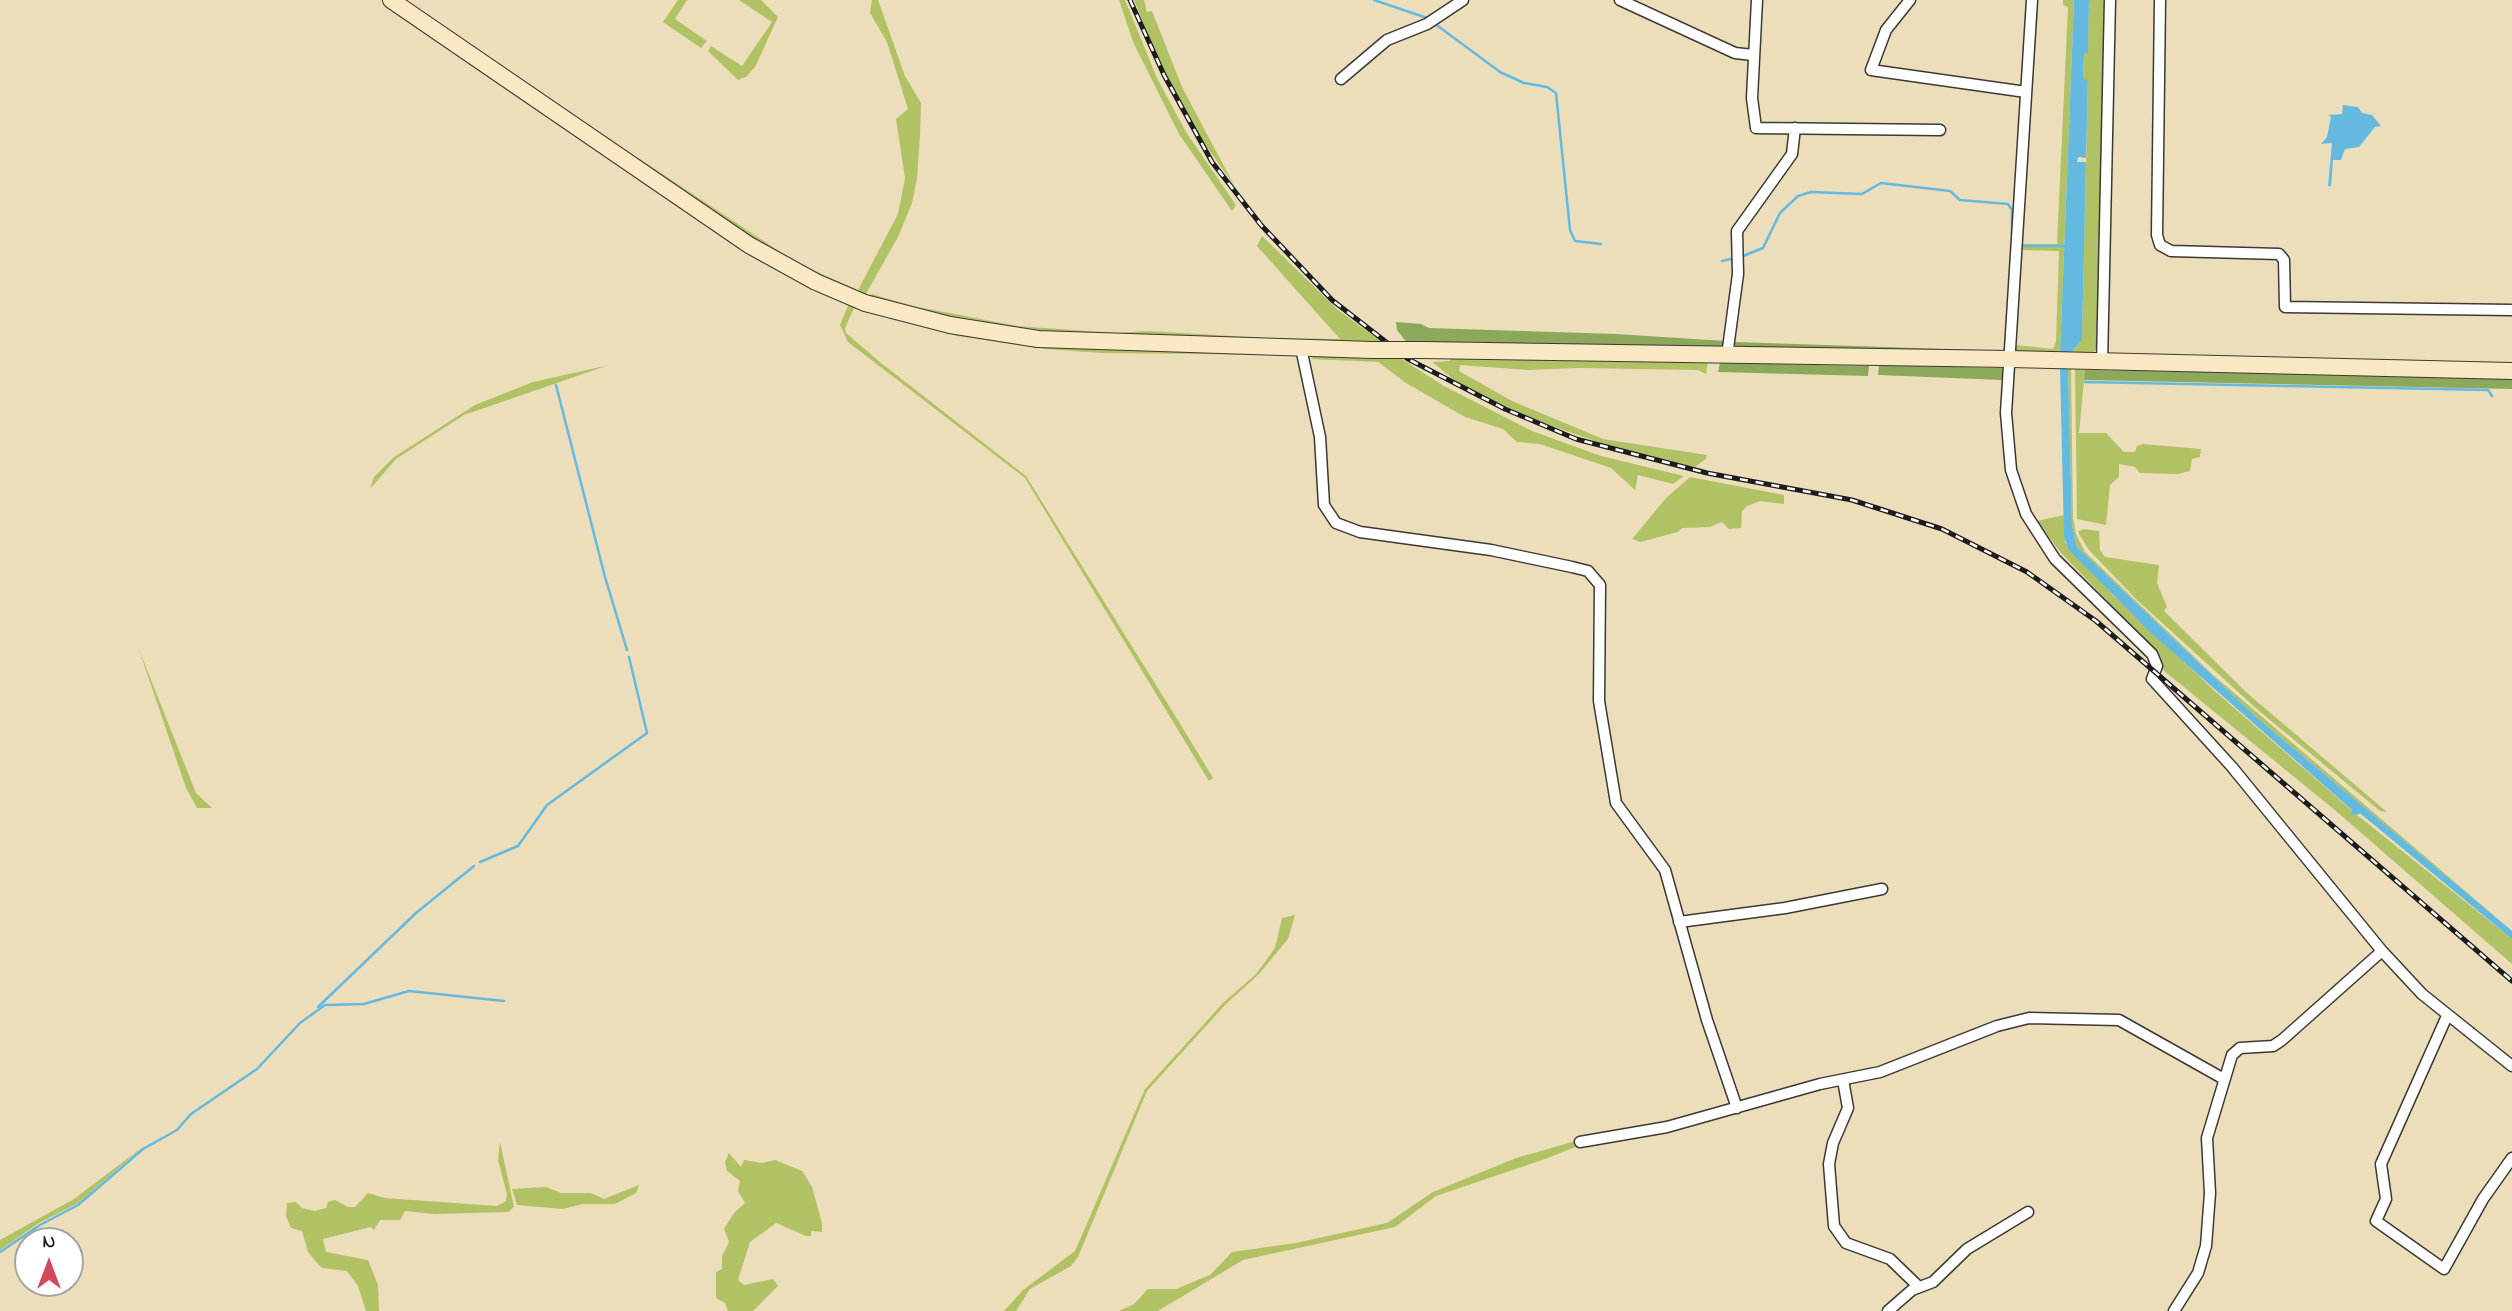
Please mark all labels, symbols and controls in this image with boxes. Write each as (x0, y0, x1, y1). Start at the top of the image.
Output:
north arrow (14, 1227, 84, 1297)
text: N (43, 1229, 55, 1256)

